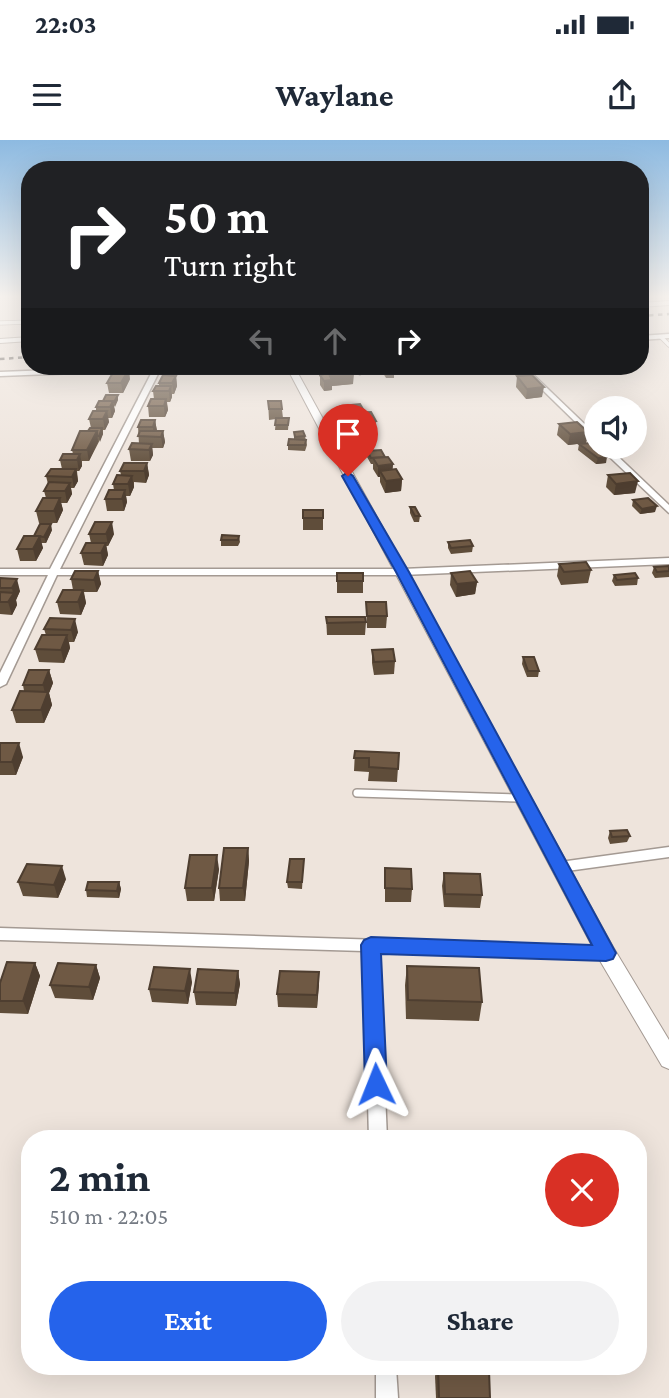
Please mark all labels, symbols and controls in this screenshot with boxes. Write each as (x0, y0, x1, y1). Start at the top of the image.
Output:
text: 22:03 (35, 10, 97, 39)
icon: menu (28, 76, 66, 114)
icon: share (603, 76, 641, 114)
text: Waylane (275, 77, 394, 113)
icon: right (49, 189, 140, 280)
text: 50 m (164, 189, 269, 244)
text: Turn right (164, 247, 296, 283)
icon: left (243, 322, 281, 360)
icon: ahead (316, 322, 354, 360)
icon: right (389, 322, 427, 360)
map controls (584, 396, 647, 459)
button: sound (584, 396, 647, 459)
pin (318, 404, 378, 476)
icon: arrive (329, 415, 367, 453)
position arrow (339, 1047, 413, 1121)
text: 2 min (49, 1153, 150, 1200)
button: close (545, 1153, 619, 1227)
text: 510 m · 22:05 (49, 1203, 168, 1229)
button: Exit (49, 1281, 327, 1361)
button: Share (341, 1281, 619, 1361)

